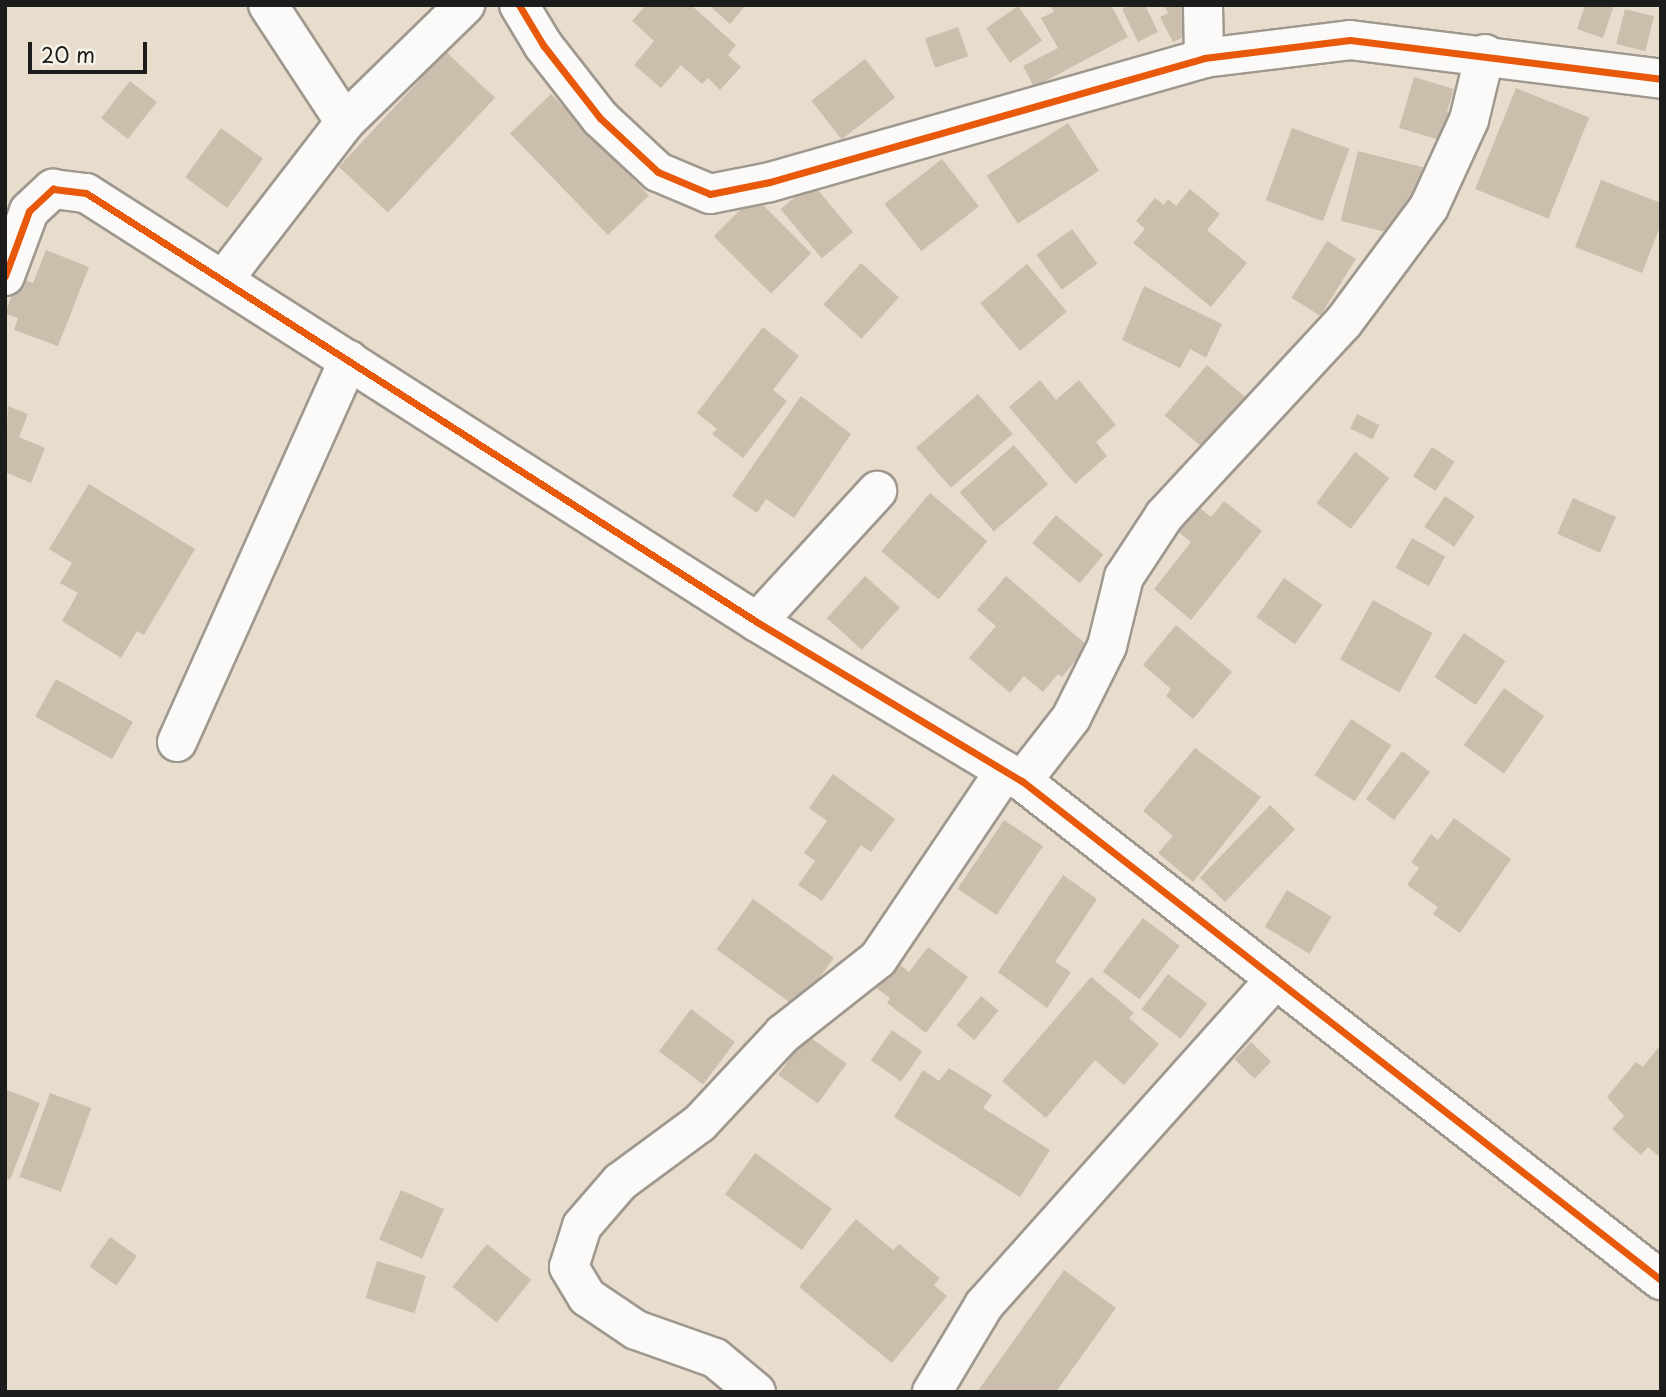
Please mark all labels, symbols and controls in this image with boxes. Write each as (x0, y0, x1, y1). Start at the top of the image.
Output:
scale bar (32, 28, 150, 72)
text: 20 m (41, 38, 95, 70)

